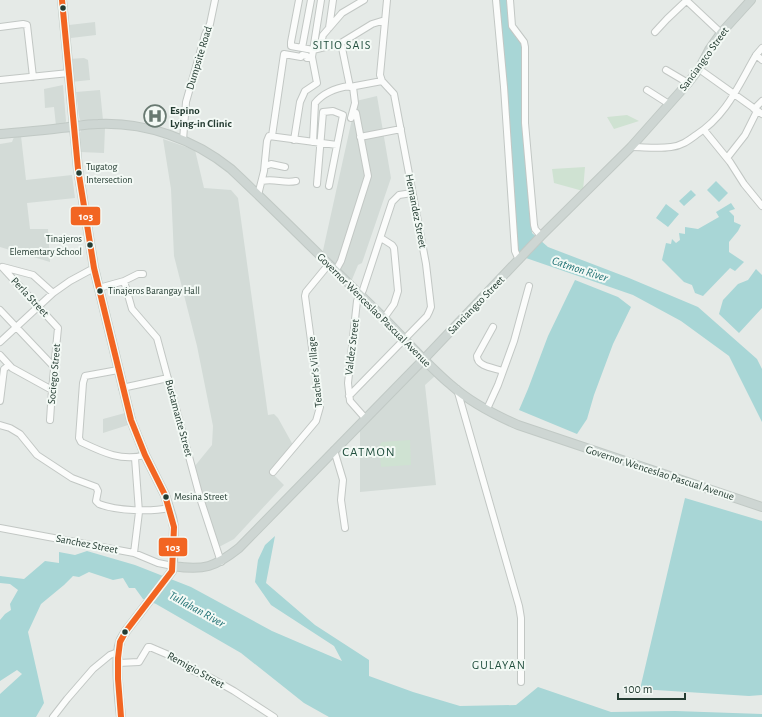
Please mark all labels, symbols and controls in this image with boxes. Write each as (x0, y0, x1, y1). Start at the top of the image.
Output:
unlabelled marker (58, 3, 68, 13)
street label: Dumpsite Road (184, 25, 214, 91)
street label: Sanciangco Street (677, 25, 731, 93)
district label: SITIO SAIS (313, 39, 371, 51)
hospital icon: Espino Lying-in Clinic (142, 103, 168, 129)
place label: Espino Lying-in Clinic (170, 105, 232, 129)
place label: Tugatog Intersection (86, 162, 132, 185)
marker: Tugatog Intersection (74, 168, 84, 178)
street label: Hernandez Street (403, 173, 429, 249)
line badge: 103 (70, 206, 101, 226)
text: 103 (79, 211, 93, 222)
place label: Tinajeros Elementary School (10, 234, 82, 257)
marker: Tinajeros Elementary School (85, 240, 95, 250)
street label: Governor Wenceslao Pascual Avenue (315, 251, 433, 369)
water label: Catmon River (551, 254, 610, 284)
street label: Sanciangco Street (446, 274, 507, 336)
street label: Perla Street (9, 275, 51, 319)
marker: Tinajeros Barangay Hall (95, 286, 105, 296)
place label: Tinajeros Barangay Hall (108, 286, 200, 296)
street label: Valdez Street (343, 318, 361, 376)
street label: Teacher's Village (306, 336, 324, 408)
street label: Sociego Street (46, 343, 62, 405)
street label: Bustamante Street (163, 378, 195, 458)
street label: Governor Wenceslao Pascual Avenue (584, 444, 736, 502)
district label: CATMON (342, 446, 396, 459)
marker: Mesina Street (161, 492, 171, 502)
place label: Mesina Street (174, 492, 228, 502)
street label: Sanchez Street (55, 533, 119, 555)
line badge: 103 (158, 537, 188, 557)
text: 103 (166, 542, 180, 553)
water label: Tullahan River (167, 589, 228, 630)
unlabelled marker (120, 627, 130, 637)
street label: Remigio Street (166, 650, 227, 690)
district label: GULAYAN (472, 659, 526, 671)
scale bar (618, 675, 685, 701)
text: 100 m (624, 683, 652, 695)

